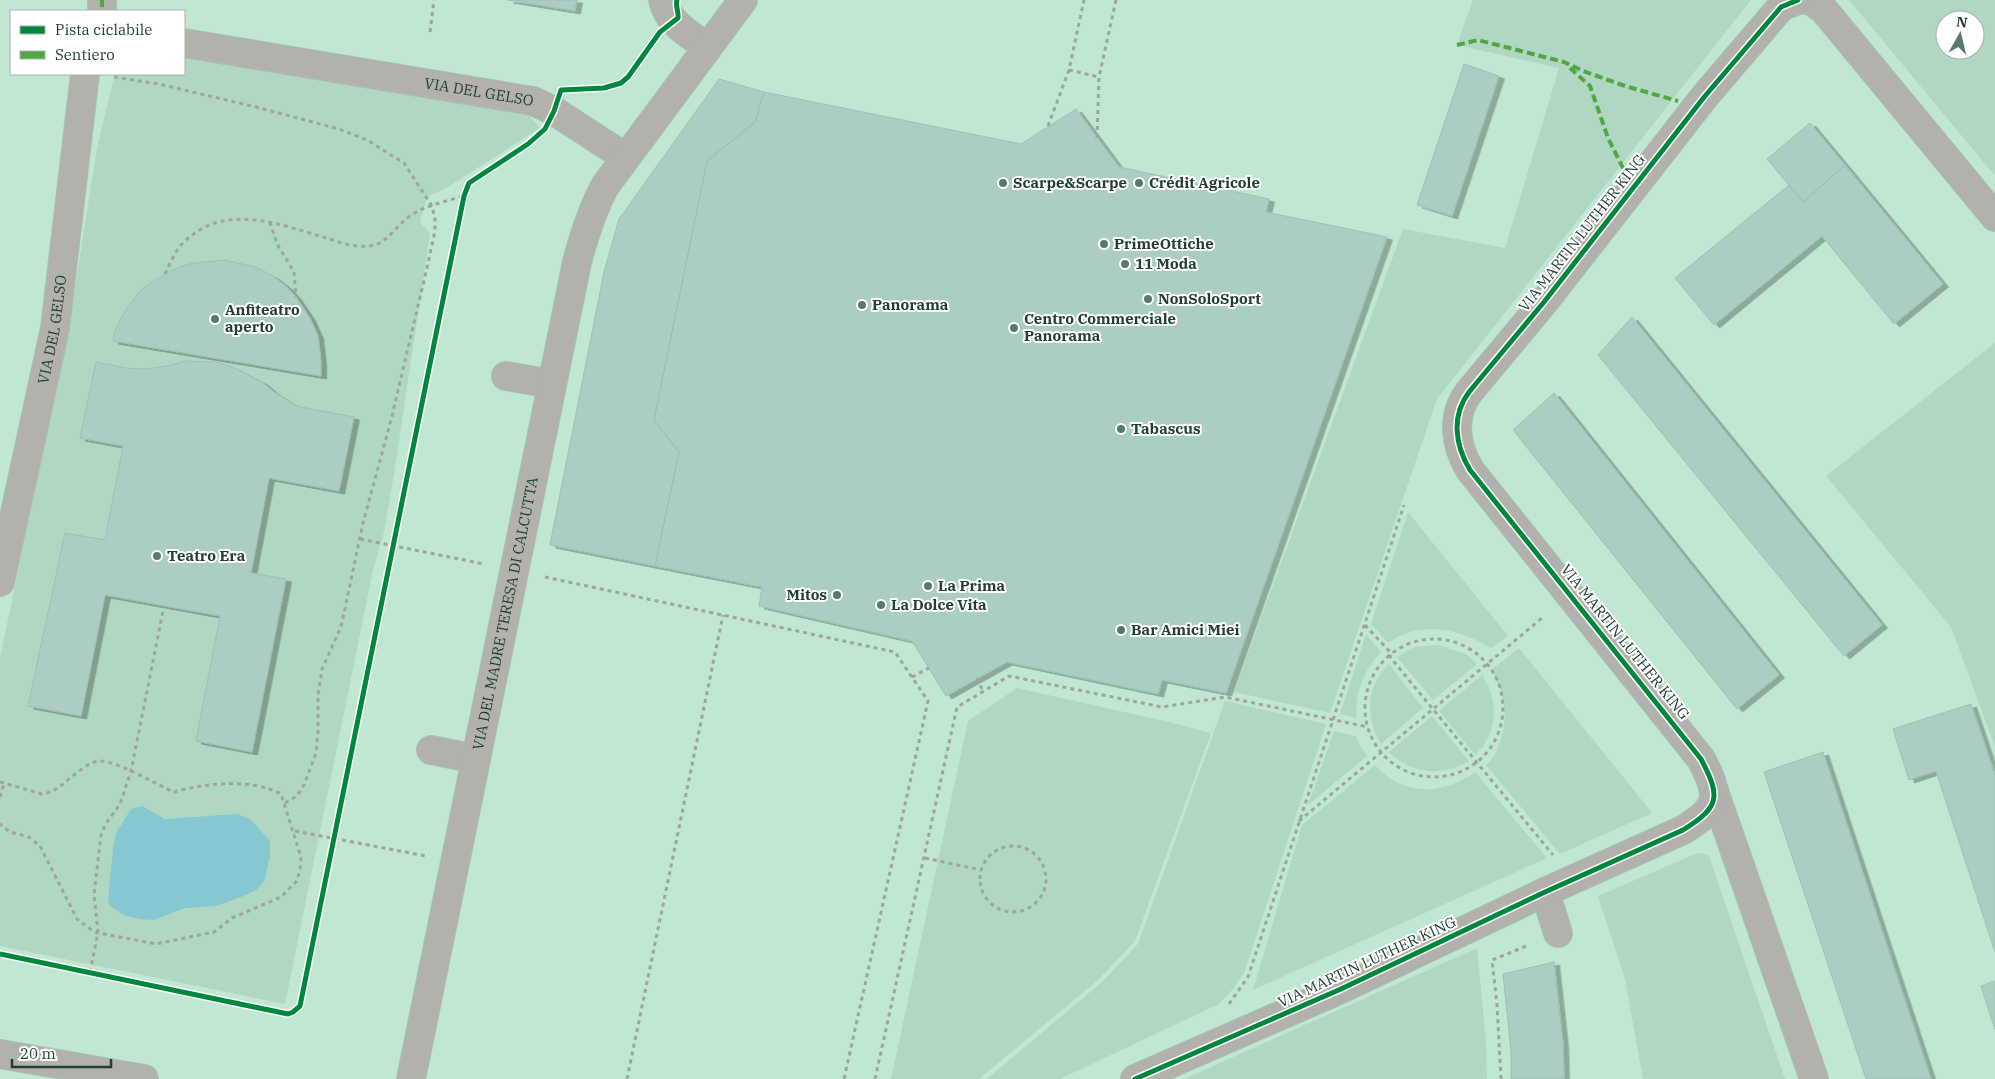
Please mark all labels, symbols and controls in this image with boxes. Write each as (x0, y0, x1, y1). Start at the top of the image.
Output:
legend (10, 10, 185, 75)
north arrow (1935, 10, 1985, 60)
text: N (1955, 12, 1969, 32)
text: Pista ciclabile (55, 20, 152, 39)
text: Sentiero (55, 45, 115, 64)
street label: VIA DEL GELSO (423, 73, 535, 110)
street label: VIA MARTIN LUTHER KING (1514, 150, 1649, 315)
place label: Scarpe&Scarpe (1013, 173, 1127, 192)
place label: Crédit Agricole (1149, 173, 1260, 192)
marker: Scarpe&Scarpe (997, 177, 1009, 189)
marker: Crédit Agricole (1133, 177, 1145, 189)
place label: PrimeOttiche (1114, 234, 1214, 253)
marker: PrimeOttiche (1098, 238, 1110, 250)
place label: 11 Moda (1135, 254, 1197, 273)
marker: 11 Moda (1119, 258, 1131, 270)
street label: VIA DEL GELSO (33, 274, 70, 386)
place label: NonSoloSport (1158, 289, 1261, 308)
marker: NonSoloSport (1142, 293, 1154, 305)
place label: Panorama (872, 295, 949, 314)
marker: Panorama (856, 299, 868, 311)
place label: Anfiteatro aperto (225, 300, 300, 336)
place label: Centro Commerciale Panorama (1024, 309, 1176, 345)
marker: Anfiteatro aperto (209, 313, 221, 325)
marker: Centro Commerciale Panorama (1008, 322, 1020, 334)
place label: Tabascus (1131, 419, 1201, 438)
marker: Tabascus (1115, 423, 1127, 435)
street label: VIA DEL MADRE TERESA DI CALCUTTA (468, 474, 542, 752)
place label: Teatro Era (167, 546, 246, 565)
marker: Teatro Era (151, 550, 163, 562)
street label: VIA MARTIN LUTHER KING (1557, 560, 1694, 723)
place label: La Prima (938, 576, 1006, 595)
marker: La Prima (922, 580, 934, 592)
place label: Mitos (787, 585, 827, 604)
marker: Mitos (831, 589, 843, 601)
place label: La Dolce Vita (891, 595, 987, 614)
marker: La Dolce Vita (875, 599, 887, 611)
place label: Bar Amici Miei (1131, 620, 1240, 639)
marker: Bar Amici Miei (1115, 624, 1127, 636)
street label: VIA MARTIN LUTHER KING (1275, 912, 1459, 1011)
scale bar (12, 1036, 111, 1068)
text: 20 m (20, 1044, 56, 1063)

